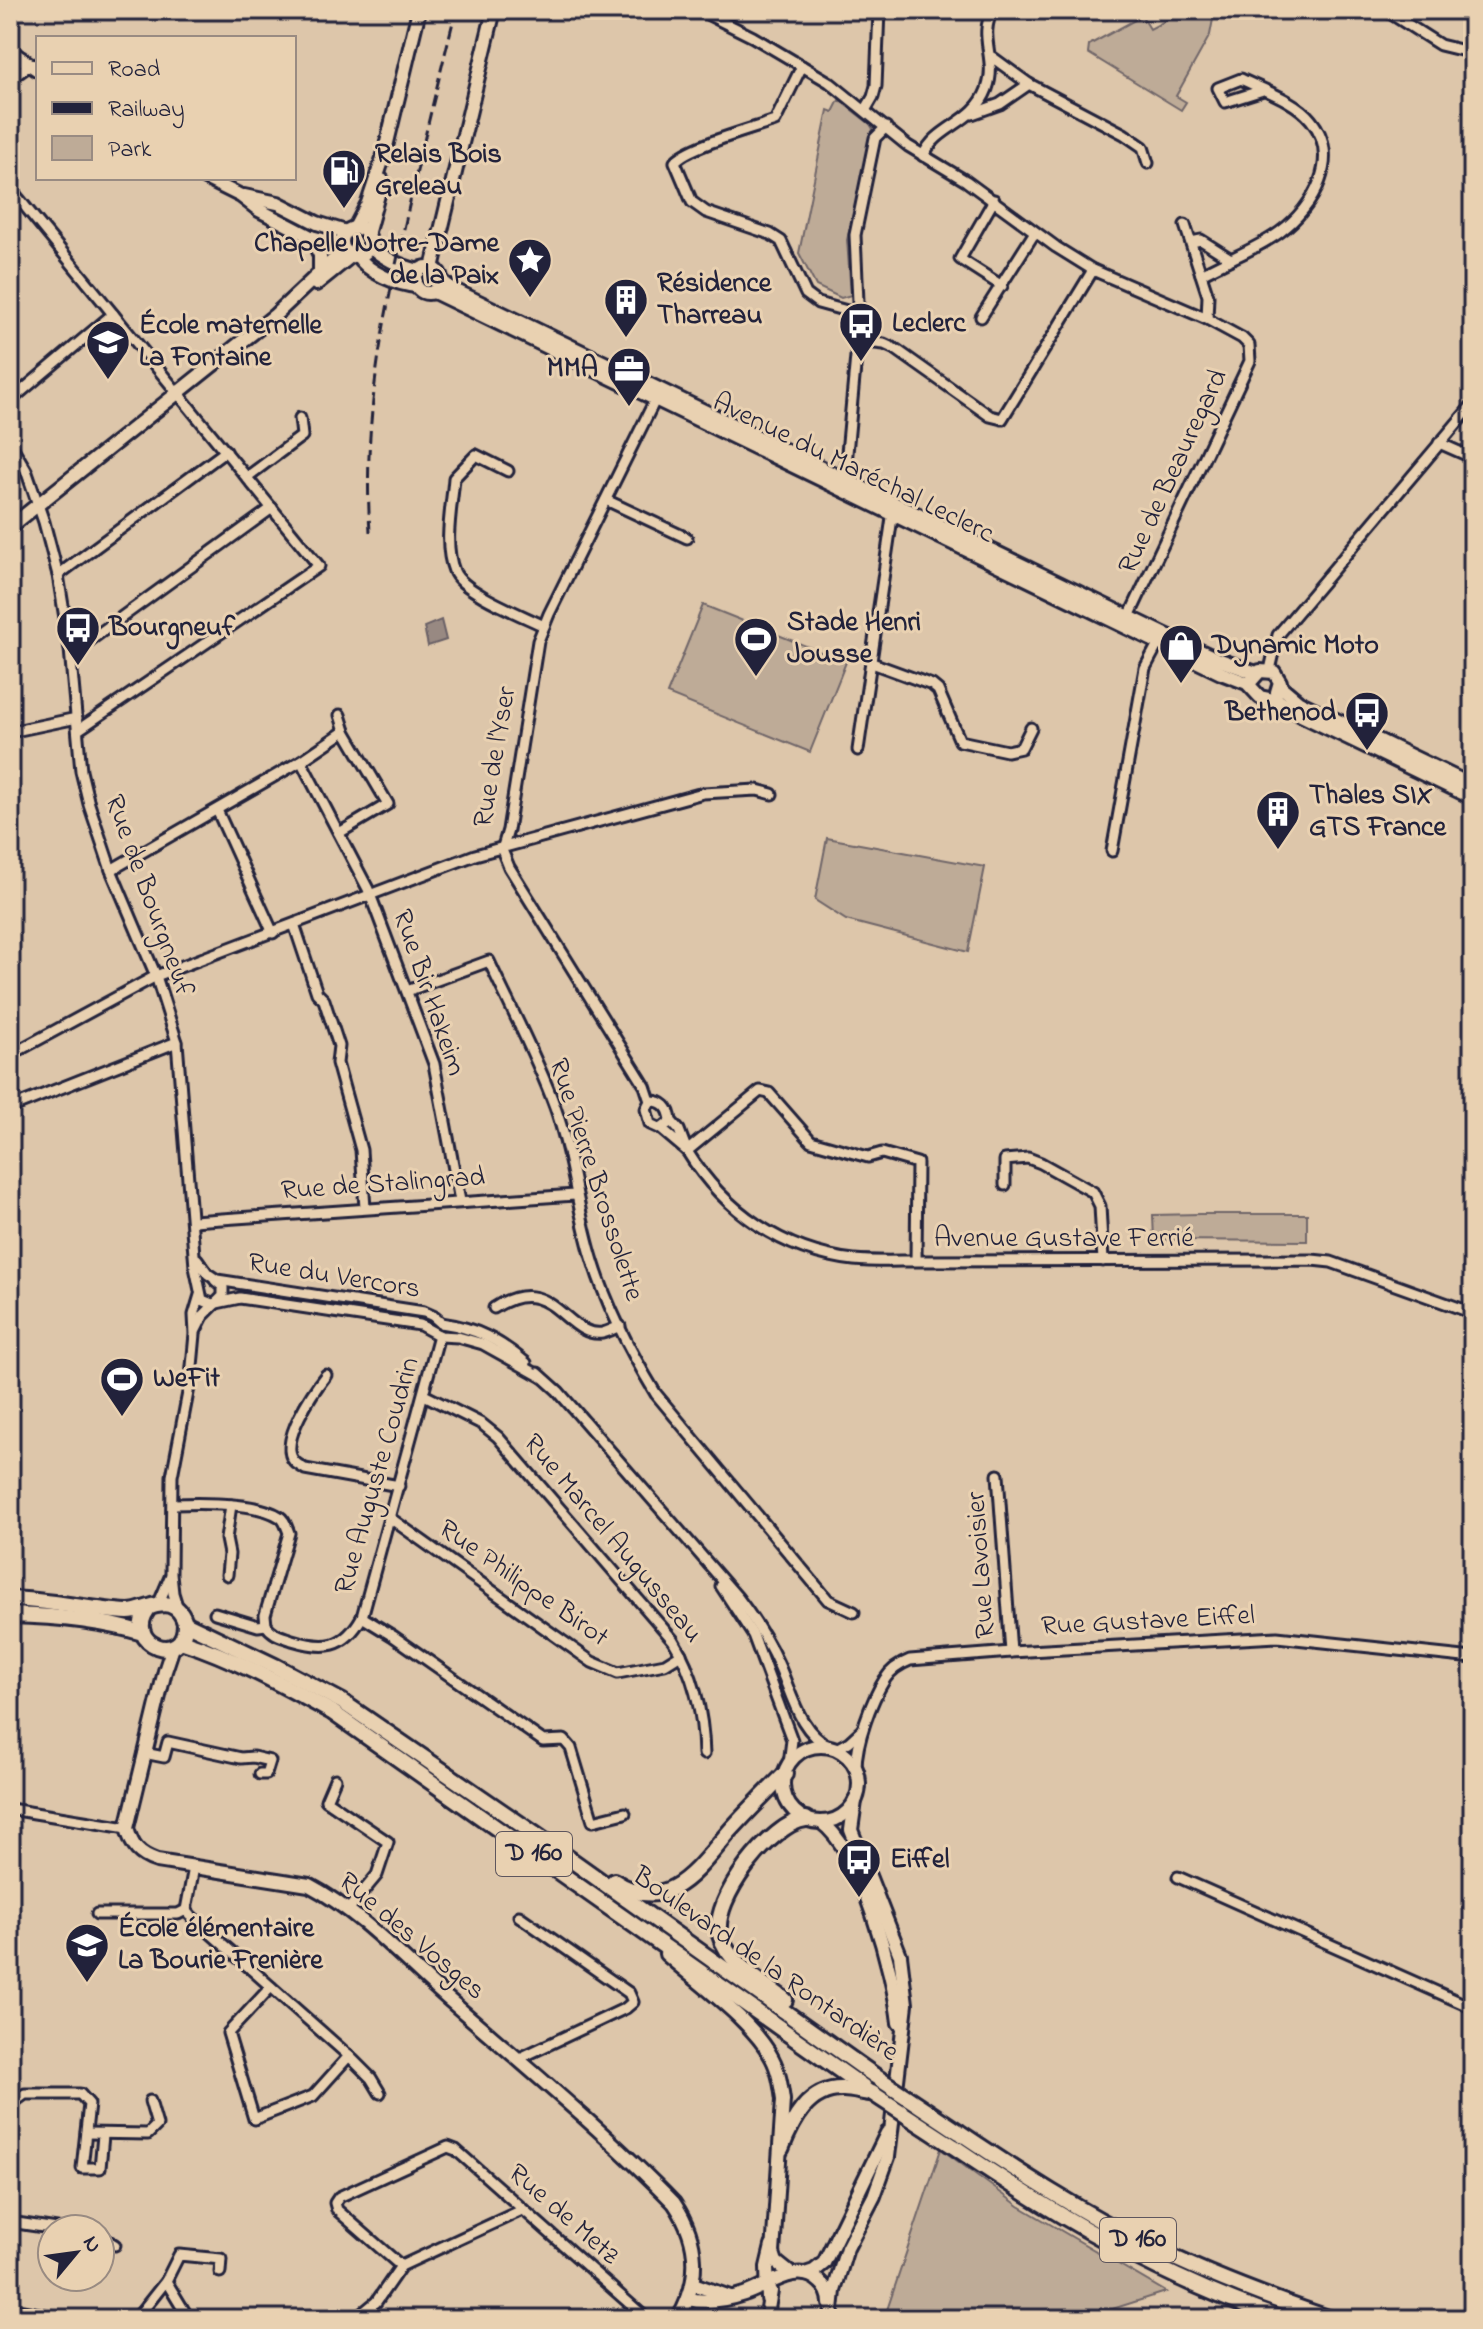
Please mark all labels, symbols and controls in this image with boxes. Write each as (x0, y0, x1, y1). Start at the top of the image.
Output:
legend (36, 36, 296, 180)
text: Road (108, 53, 161, 88)
text: Railway (108, 93, 185, 129)
text: Park (108, 133, 152, 168)
place label: Relais Bois Greleau (375, 135, 502, 208)
fuel station icon: Relais Bois Greleau (320, 147, 368, 210)
place label: Chapelle Notre-Dame de la Paix (254, 224, 500, 297)
place icon: Chapelle Notre-Dame de la Paix (506, 236, 554, 299)
place label: Résidence Tharreau (657, 264, 773, 337)
building icon: Résidence Tharreau (602, 276, 650, 339)
bus stop icon: Leclerc (837, 300, 885, 363)
place label: Leclerc (892, 304, 966, 345)
place label: École maternelle La Fontaine (139, 306, 324, 379)
school or university icon: École maternelle La Fontaine (84, 318, 132, 381)
office icon: MMA (605, 345, 653, 408)
place label: MMA (547, 349, 598, 390)
street label: Rue de Beauregard (1109, 362, 1240, 581)
street label: Avenue du Maréchal Leclerc (705, 383, 1001, 555)
place label: Stade Henri Jousse (787, 603, 921, 676)
bus stop icon: Bourgneuf (54, 604, 102, 667)
place label: Bourgneuf (107, 608, 236, 650)
sports icon: Stade Henri Jousse (732, 615, 780, 678)
shop icon: Dynamic Moto (1157, 622, 1205, 685)
place label: Dynamic Moto (1210, 626, 1379, 667)
street label: Rue de l’Yser (463, 683, 529, 831)
bus stop icon: Bethenod (1343, 689, 1391, 752)
place label: Bethenod (1223, 693, 1336, 734)
place label: Thales SIX GTS France (1309, 776, 1448, 849)
building icon: Thales SIX GTS France (1254, 788, 1302, 851)
street label: Rue de Bourgneuf (92, 789, 204, 1003)
street label: Rue Bir Hakeim (380, 904, 476, 1082)
street label: Rue Pierre Brossolette (536, 1053, 654, 1307)
street label: Rue de Stalingrad (280, 1157, 487, 1213)
street label: Avenue Gustave Ferrié (934, 1219, 1194, 1260)
street label: Rue du Vercors (245, 1243, 423, 1311)
street label: Rue Auguste Coudrin (325, 1353, 431, 1599)
sports icon: WeFit (98, 1355, 146, 1418)
place label: WeFit (153, 1359, 220, 1400)
street label: Rue Marcel Augusseau (512, 1425, 712, 1653)
street label: Rue Lavoisier (956, 1490, 1008, 1640)
street label: Rue Philippe Birot (429, 1510, 617, 1658)
street label: Rue Gustave Eiffel (1040, 1596, 1256, 1648)
road number: D 160 (496, 1832, 572, 1876)
bus stop icon: Eiffel (835, 1836, 883, 1899)
place label: Eiffel (890, 1840, 950, 1881)
street label: Boulevard de la Rontardière (622, 1857, 907, 2073)
street label: Rue des Vosges (328, 1863, 494, 2011)
place label: École élémentaire La Bourie Frenière (118, 1909, 324, 1982)
school or university icon: École élémentaire La Bourie Frenière (63, 1921, 111, 1984)
street label: Rue de Metz (498, 2155, 628, 2276)
north arrow (36, 2213, 116, 2293)
road number: D 160 (1100, 2218, 1176, 2262)
text: N (73, 2231, 108, 2259)

